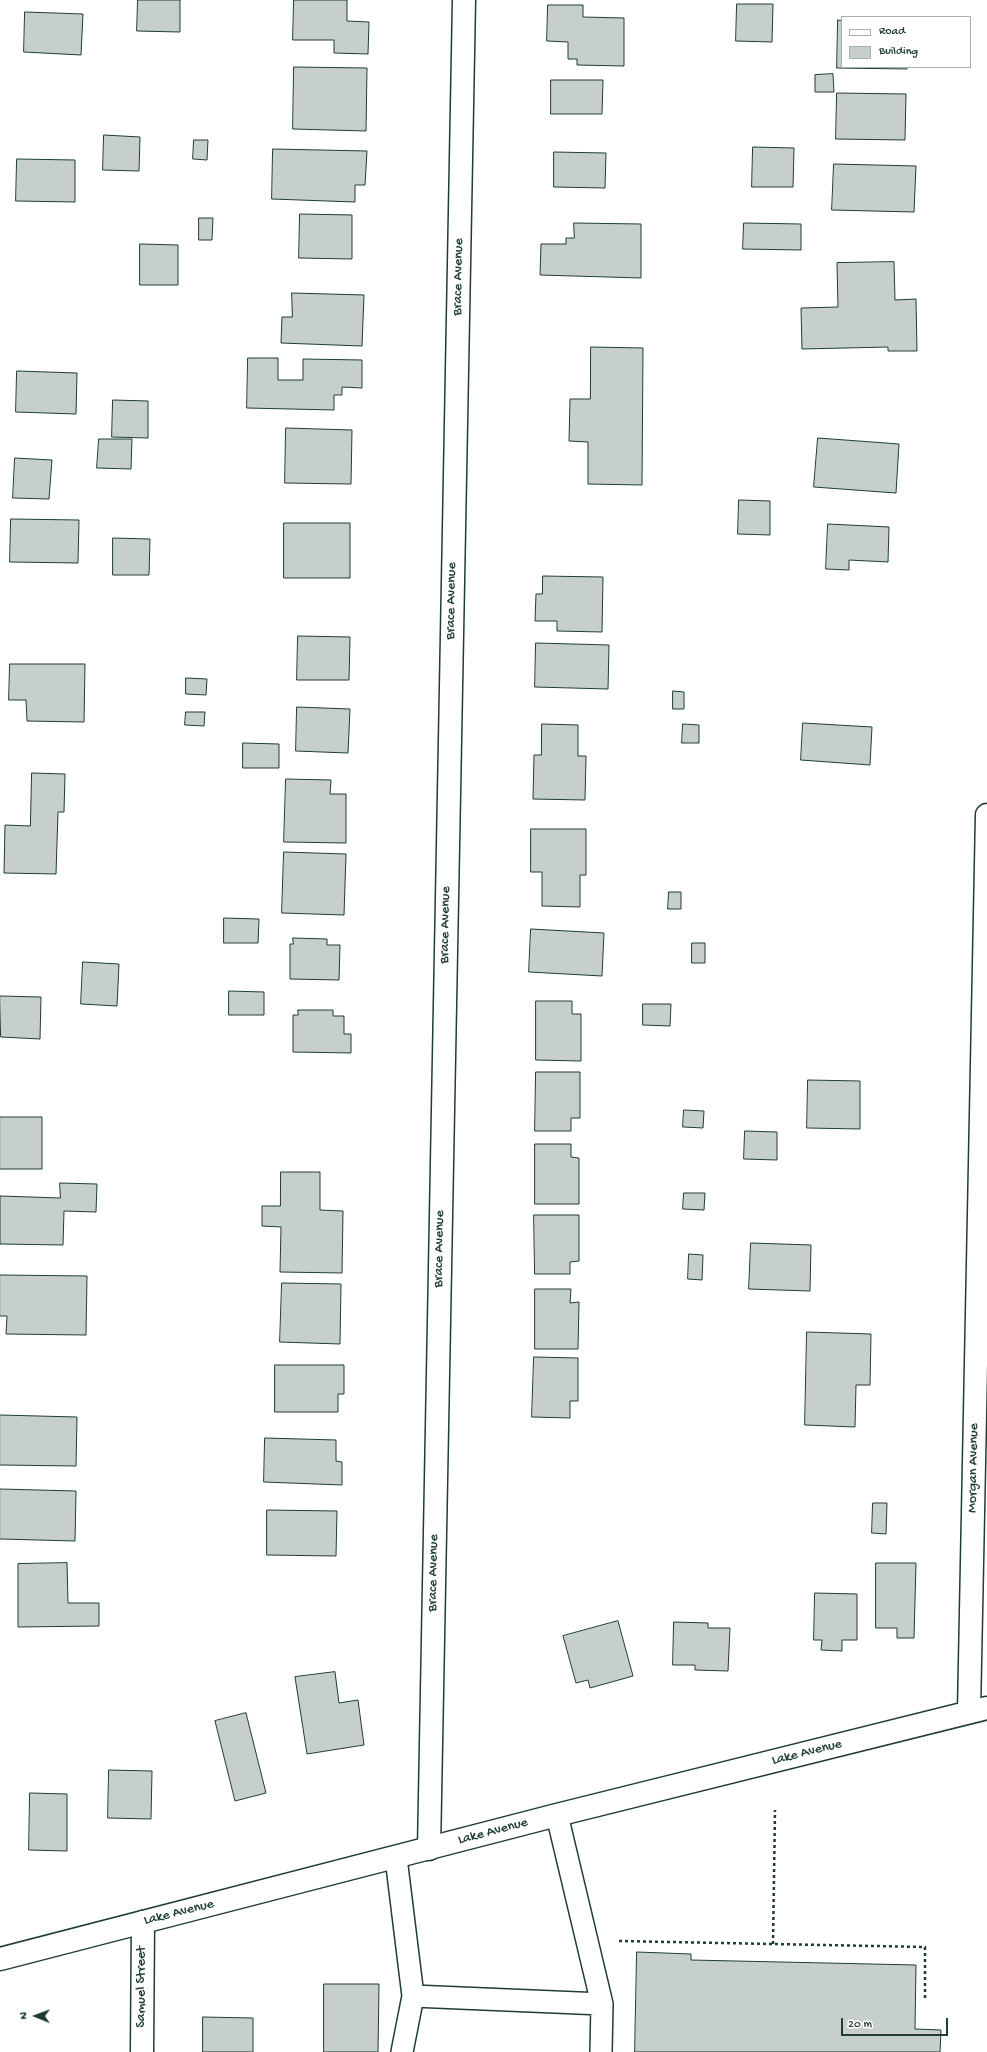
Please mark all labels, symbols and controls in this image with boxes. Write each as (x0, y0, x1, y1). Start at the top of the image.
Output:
legend (841, 16, 971, 68)
text: Road (879, 25, 905, 39)
text: Building (879, 45, 918, 59)
street label: Brace Avenue (450, 238, 468, 316)
street label: Brace Avenue (443, 562, 461, 640)
street label: Brace Avenue (437, 886, 455, 964)
street label: Brace Avenue (431, 1210, 449, 1288)
street label: Morgan Avenue (965, 1423, 983, 1513)
street label: Brace Avenue (425, 1534, 443, 1612)
street label: Lake Avenue (770, 1736, 844, 1770)
street label: Lake Avenue (456, 1815, 530, 1849)
street label: Lake Avenue (142, 1896, 216, 1930)
street label: Samuel Street (134, 1946, 150, 2028)
north arrow (16, 1996, 56, 2036)
scale bar (843, 2010, 950, 2036)
text: N (18, 2012, 30, 2019)
text: 20 m (848, 2018, 872, 2032)

